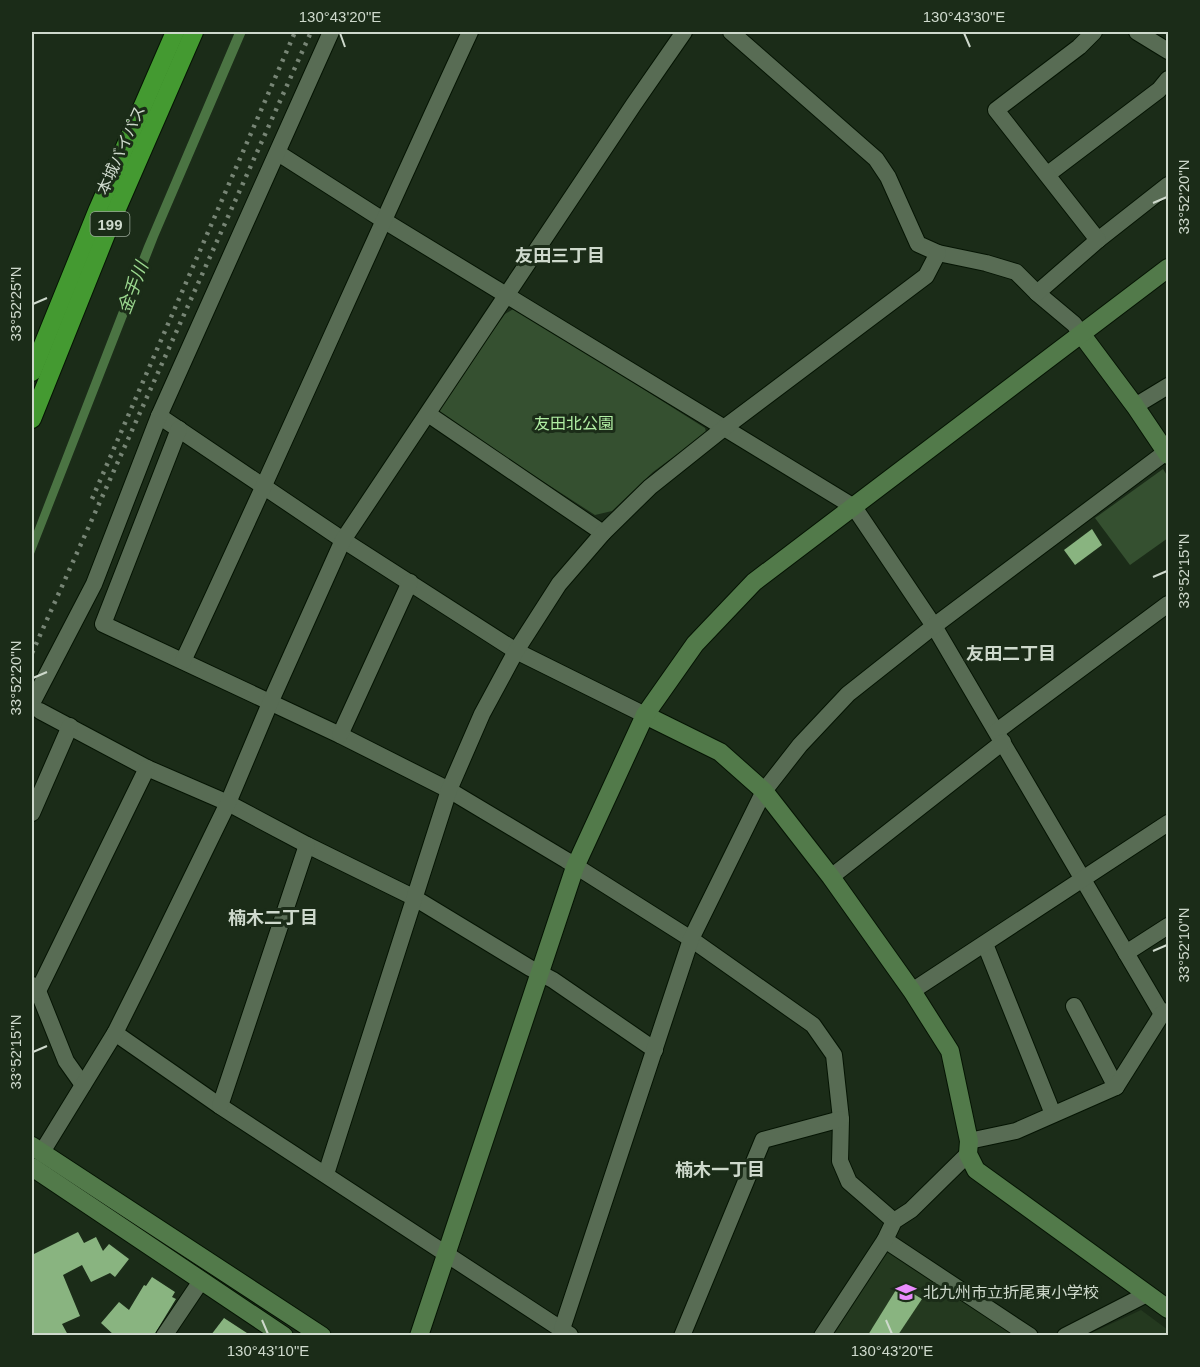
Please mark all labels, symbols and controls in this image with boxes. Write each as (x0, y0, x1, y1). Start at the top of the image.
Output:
text: 130°43'20"E (299, 8, 381, 25)
text: 130°43'30"E (923, 8, 1005, 25)
street label: 本城バイパス (94, 103, 148, 197)
text: 33°52'20"N (1175, 159, 1192, 235)
road number: 199 (90, 212, 130, 236)
district label: 友田三丁目 (515, 246, 605, 266)
water label: 金手川 (114, 257, 153, 317)
text: 33°52'25"N (7, 266, 24, 342)
park label: 友田北公園 (534, 415, 614, 432)
text: 33°52'15"N (1175, 533, 1192, 609)
text: 33°52'20"N (7, 640, 24, 716)
district label: 友田二丁目 (966, 644, 1056, 664)
text: 33°52'10"N (1175, 907, 1192, 983)
district label: 楠木二丁目 (228, 908, 318, 928)
text: 33°52'15"N (7, 1014, 24, 1090)
district label: 楠木一丁目 (675, 1160, 765, 1180)
school or university icon: 北九州市立折尾東小学校 (894, 1280, 918, 1304)
place label: 北九州市立折尾東小学校 (923, 1284, 1099, 1301)
text: 130°43'10"E (227, 1342, 309, 1359)
text: 130°43'20"E (851, 1342, 933, 1359)

